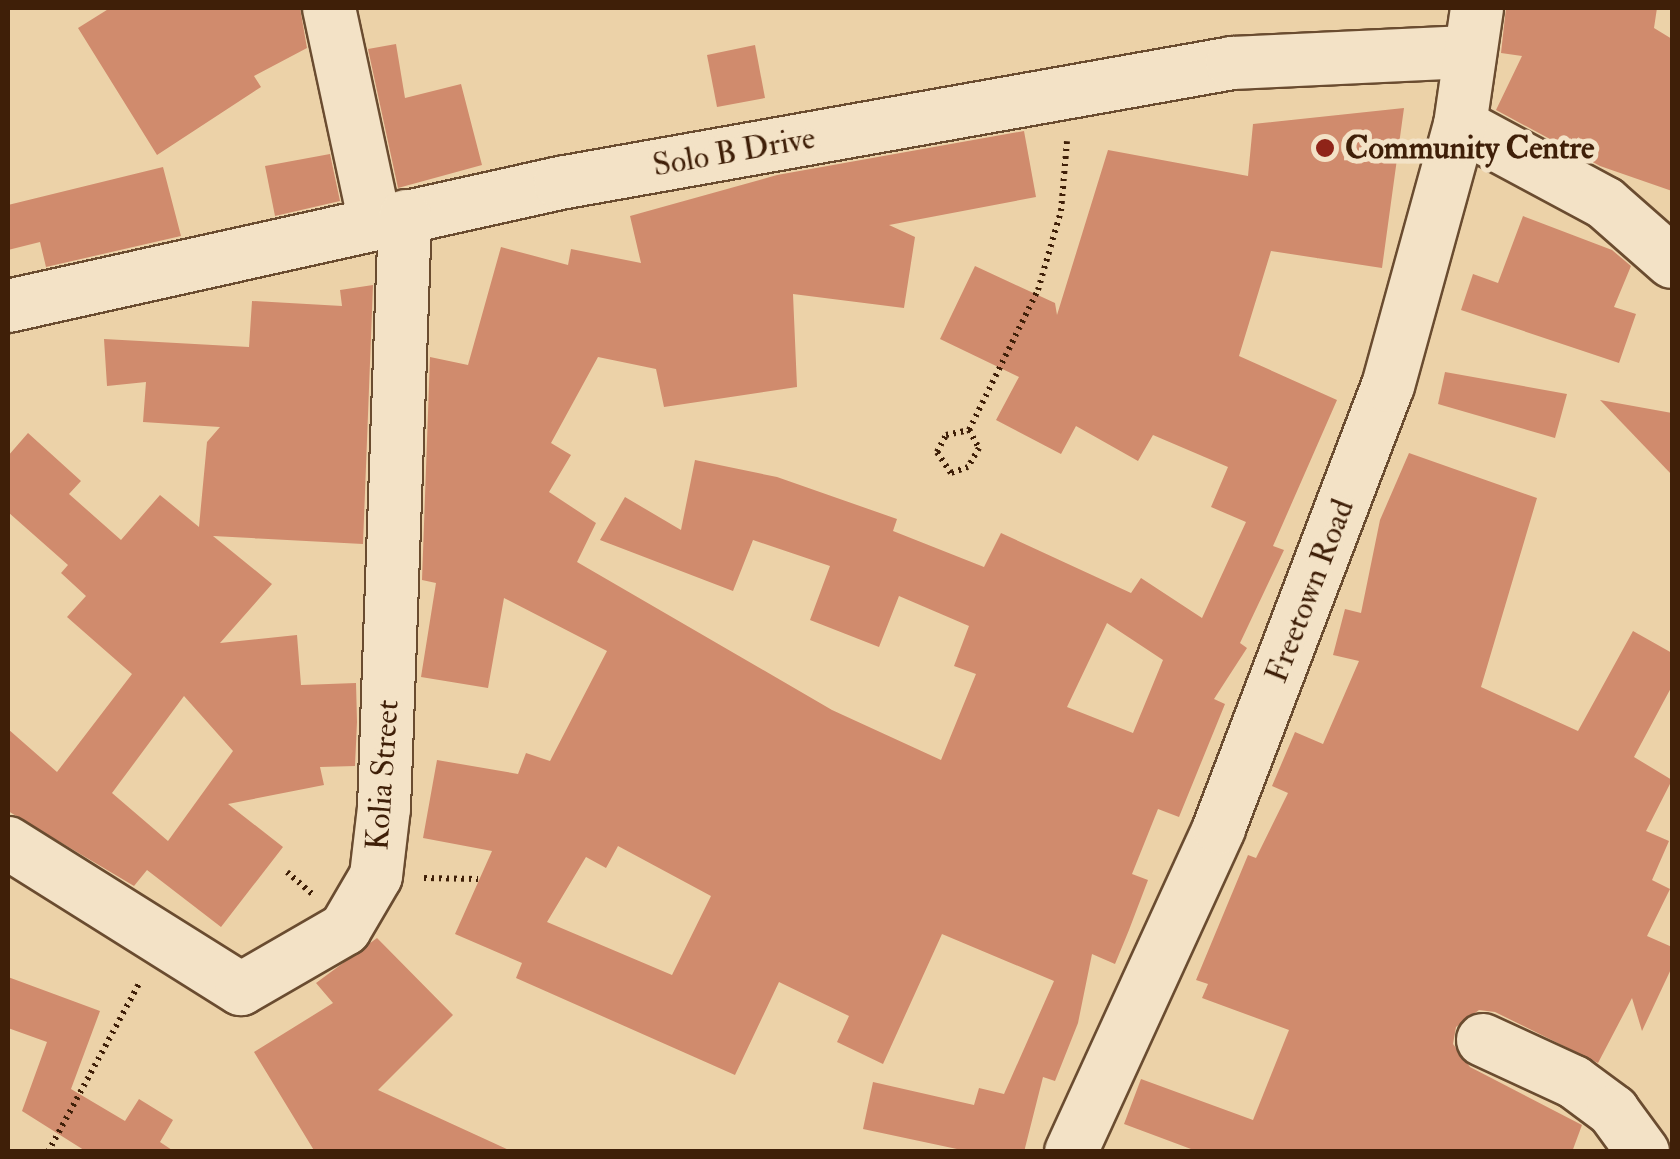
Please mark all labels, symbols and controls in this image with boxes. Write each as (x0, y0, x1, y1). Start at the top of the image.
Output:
street label: Solo B Drive (650, 119, 818, 185)
place label: Community Centre (1345, 129, 1594, 167)
marker: Community Centre (1314, 137, 1336, 159)
street label: Freetown Road (1257, 494, 1363, 688)
street label: Kolia Street (359, 698, 407, 852)

